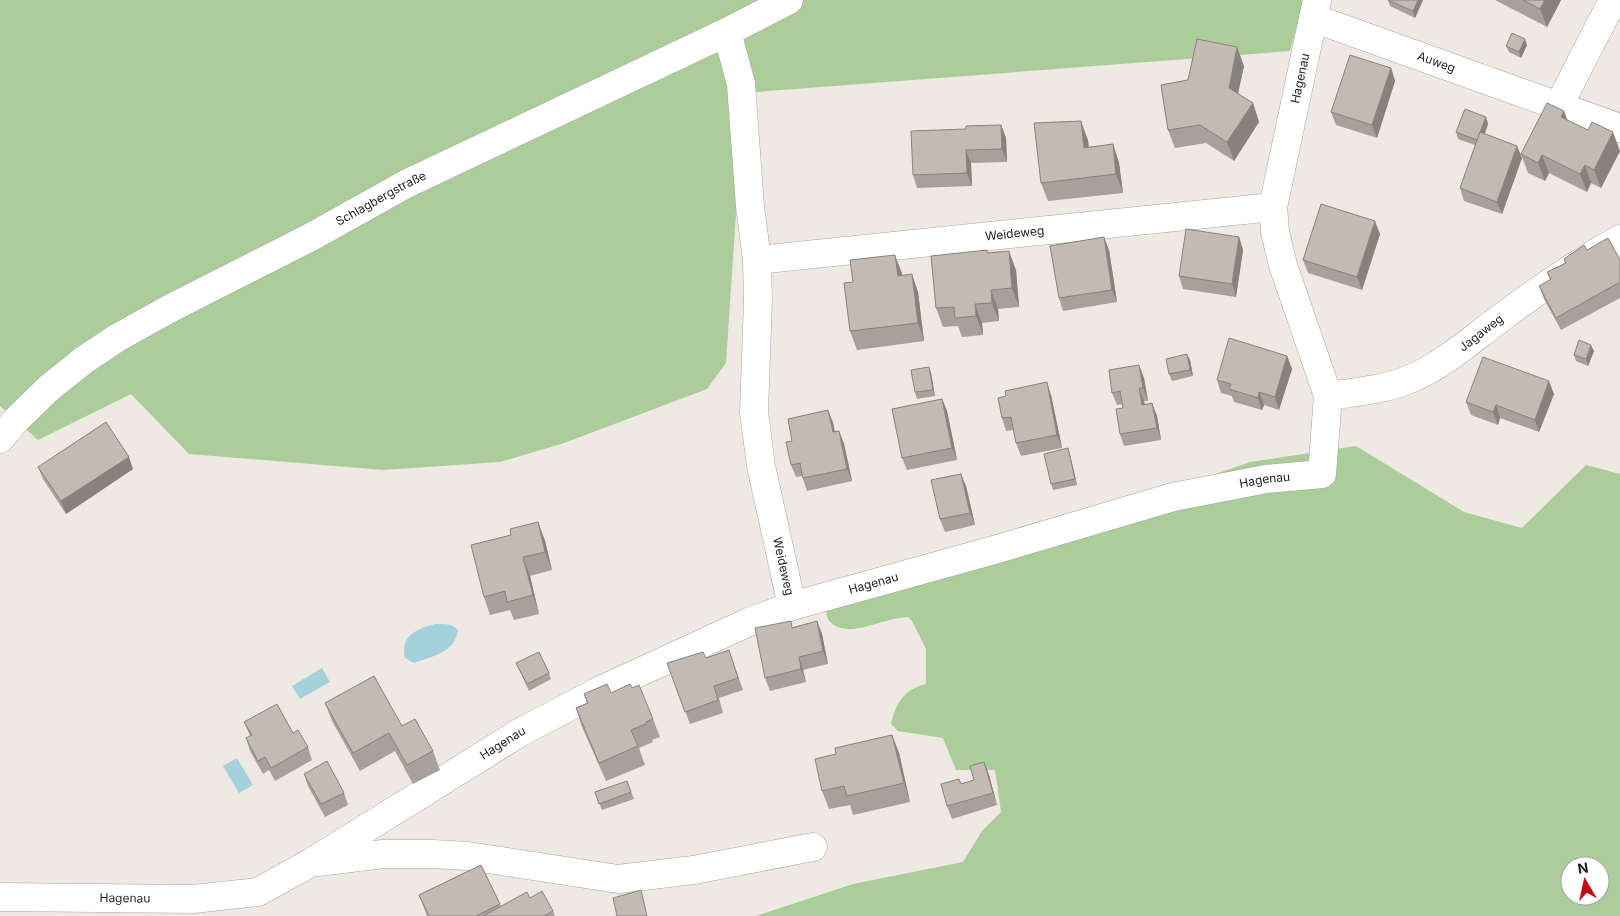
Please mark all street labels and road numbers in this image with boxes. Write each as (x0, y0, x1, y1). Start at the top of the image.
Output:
street label: Auweg (1415, 48, 1458, 75)
street label: Hagenau (1287, 52, 1312, 105)
street label: Schlagbergstraße (333, 168, 428, 229)
street label: Weideweg (984, 223, 1045, 244)
street label: Jagaweg (1456, 311, 1506, 354)
street label: Hagenau (1238, 469, 1291, 491)
street label: Weideweg (770, 536, 797, 597)
street label: Hagenau (847, 569, 900, 597)
street label: Hagenau (477, 723, 528, 763)
street label: Hagenau (99, 890, 151, 906)

